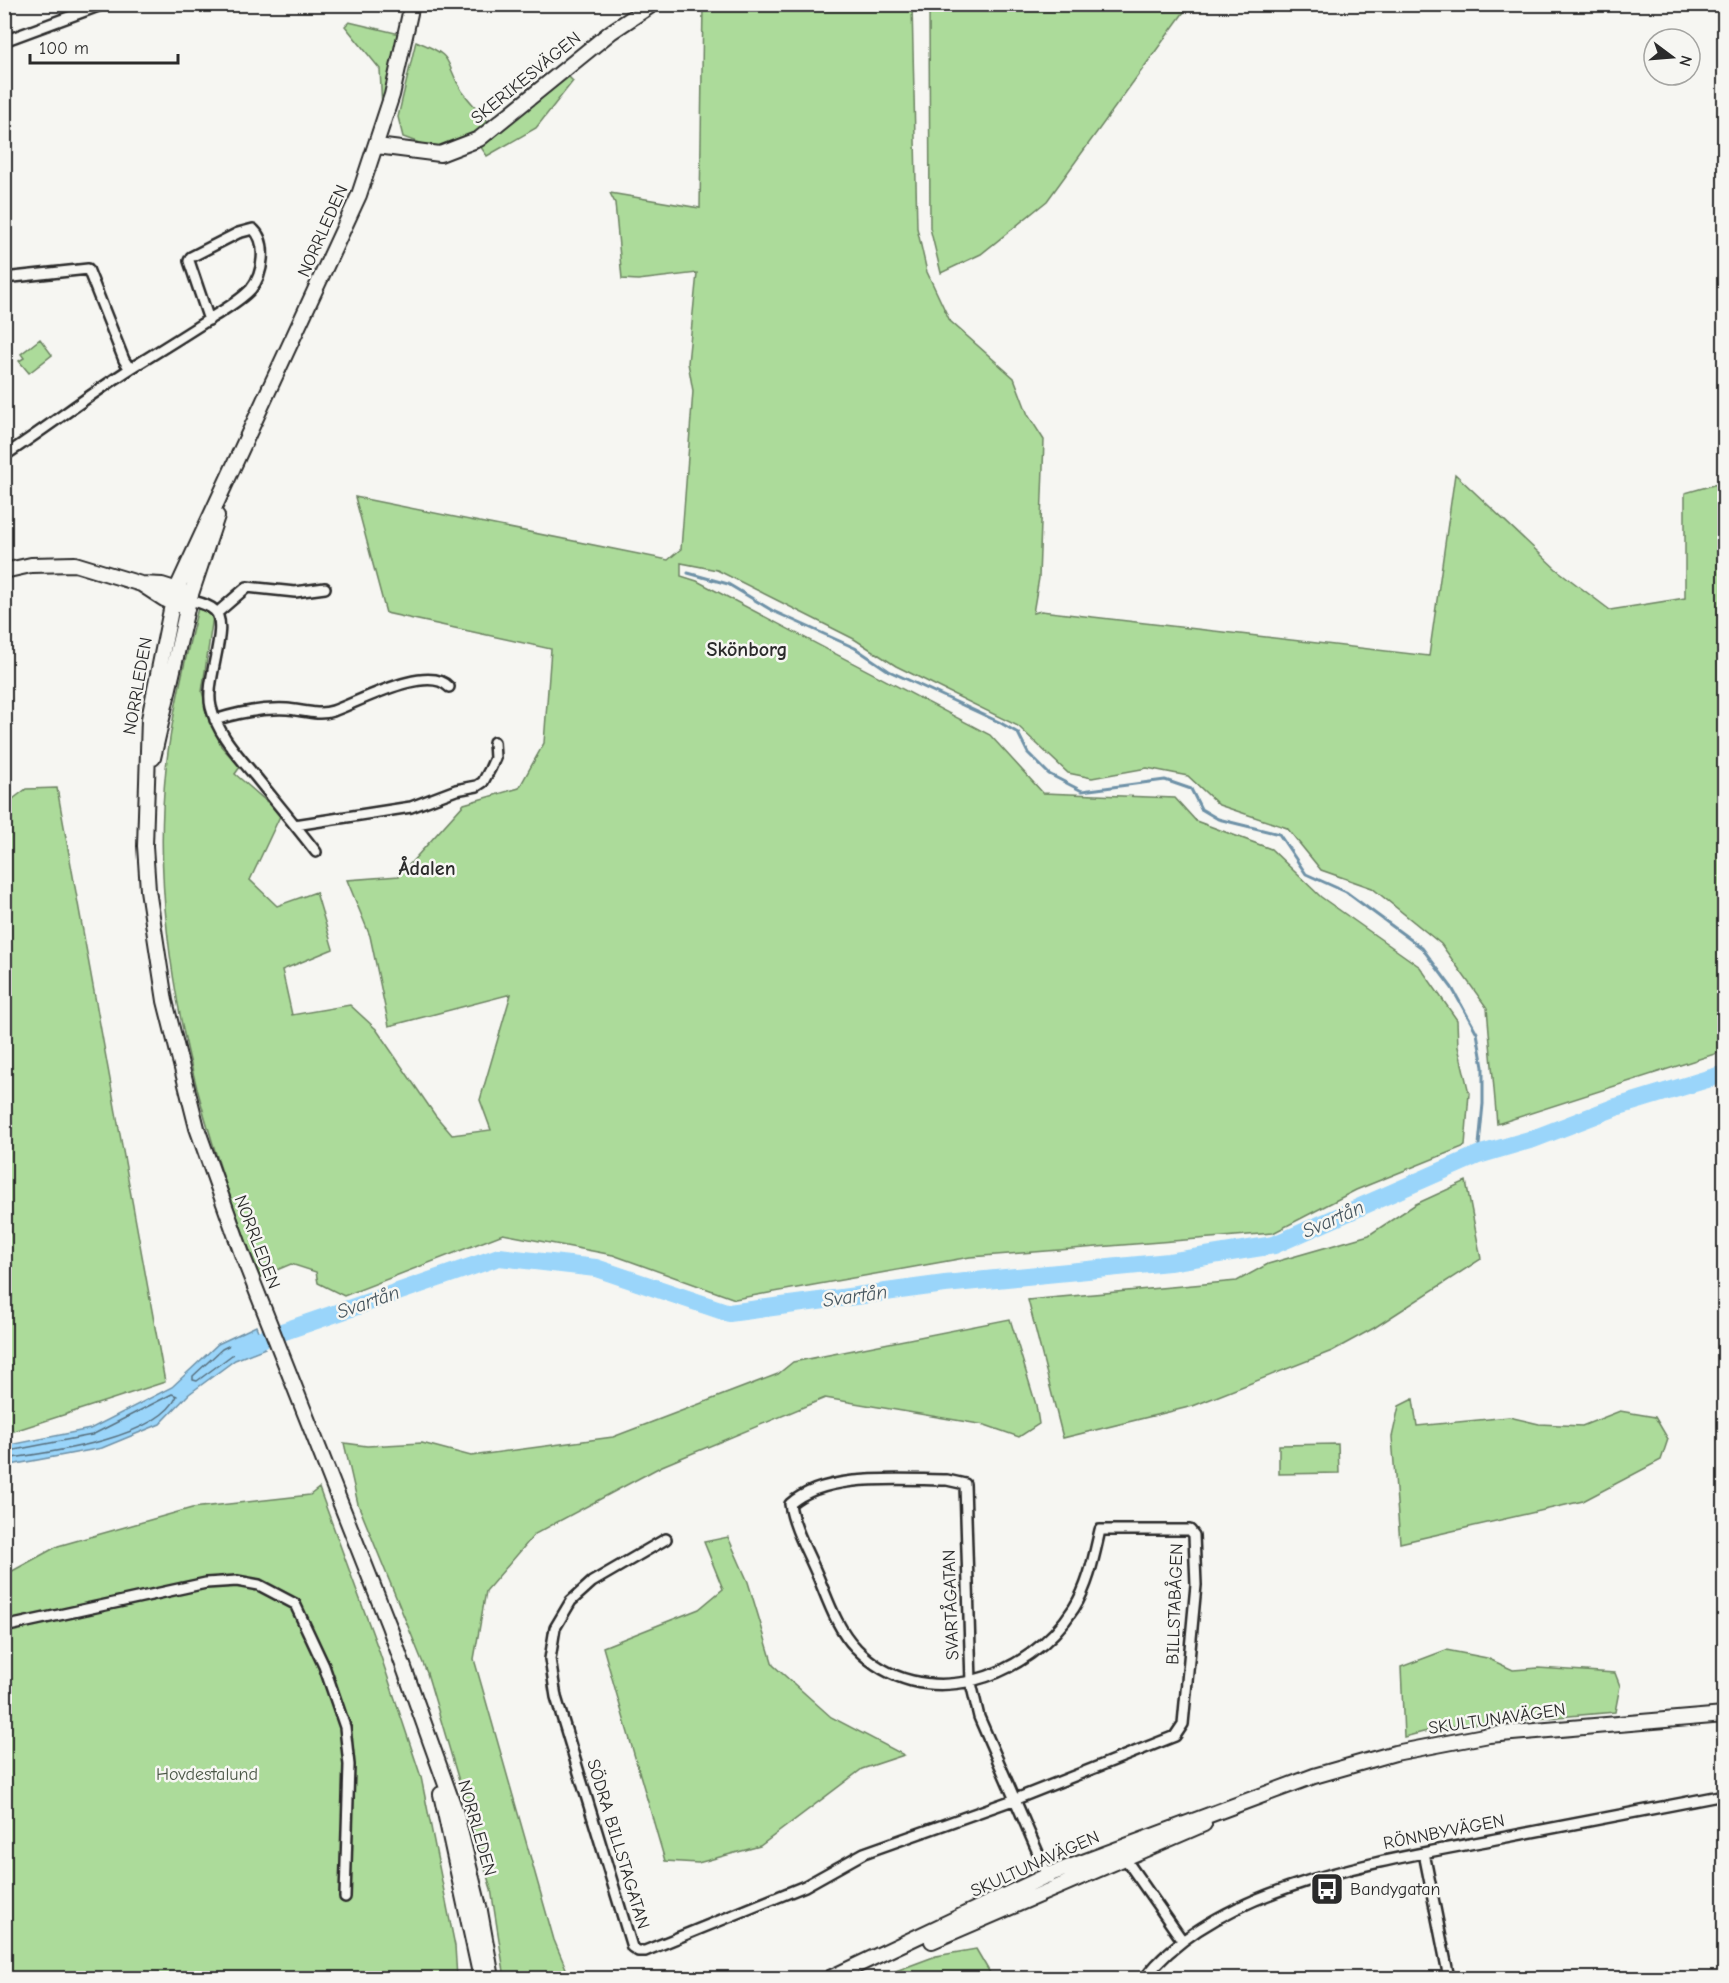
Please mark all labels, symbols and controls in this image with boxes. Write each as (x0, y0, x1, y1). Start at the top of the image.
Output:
scale bar (30, 27, 178, 65)
street label: SKERIKESVÄGEN (467, 27, 585, 129)
north arrow (1642, 27, 1702, 87)
text: 100 m (39, 38, 89, 59)
text: N (1675, 53, 1696, 68)
street label: NORRLEDEN (293, 182, 353, 280)
street label: NORRLEDEN (119, 636, 157, 736)
district label: Skönborg (707, 638, 787, 661)
district label: Ådalen (398, 856, 456, 880)
street label: NORRLEDEN (230, 1192, 284, 1292)
water label: Svartån (1299, 1195, 1367, 1243)
water label: Svartån (821, 1280, 889, 1312)
water label: Svartån (334, 1281, 402, 1323)
street label: BILLSTABÅGEN (1161, 1543, 1188, 1665)
street label: SVARTÅGATAN (938, 1549, 963, 1661)
street label: SKULTUNAVÄGEN (1427, 1699, 1567, 1739)
street label: SÖDRA BILLSTAGATAN (582, 1757, 654, 1931)
park label: Hovdestalund (156, 1764, 258, 1785)
street label: NORRLEDEN (453, 1778, 501, 1878)
street label: RÖNNBYVÄGEN (1382, 1810, 1506, 1854)
street label: SKULTUNAVÄGEN (967, 1826, 1103, 1902)
bus stop icon: Bandygatan (1309, 1871, 1345, 1907)
place label: Bandygatan (1350, 1879, 1440, 1900)

